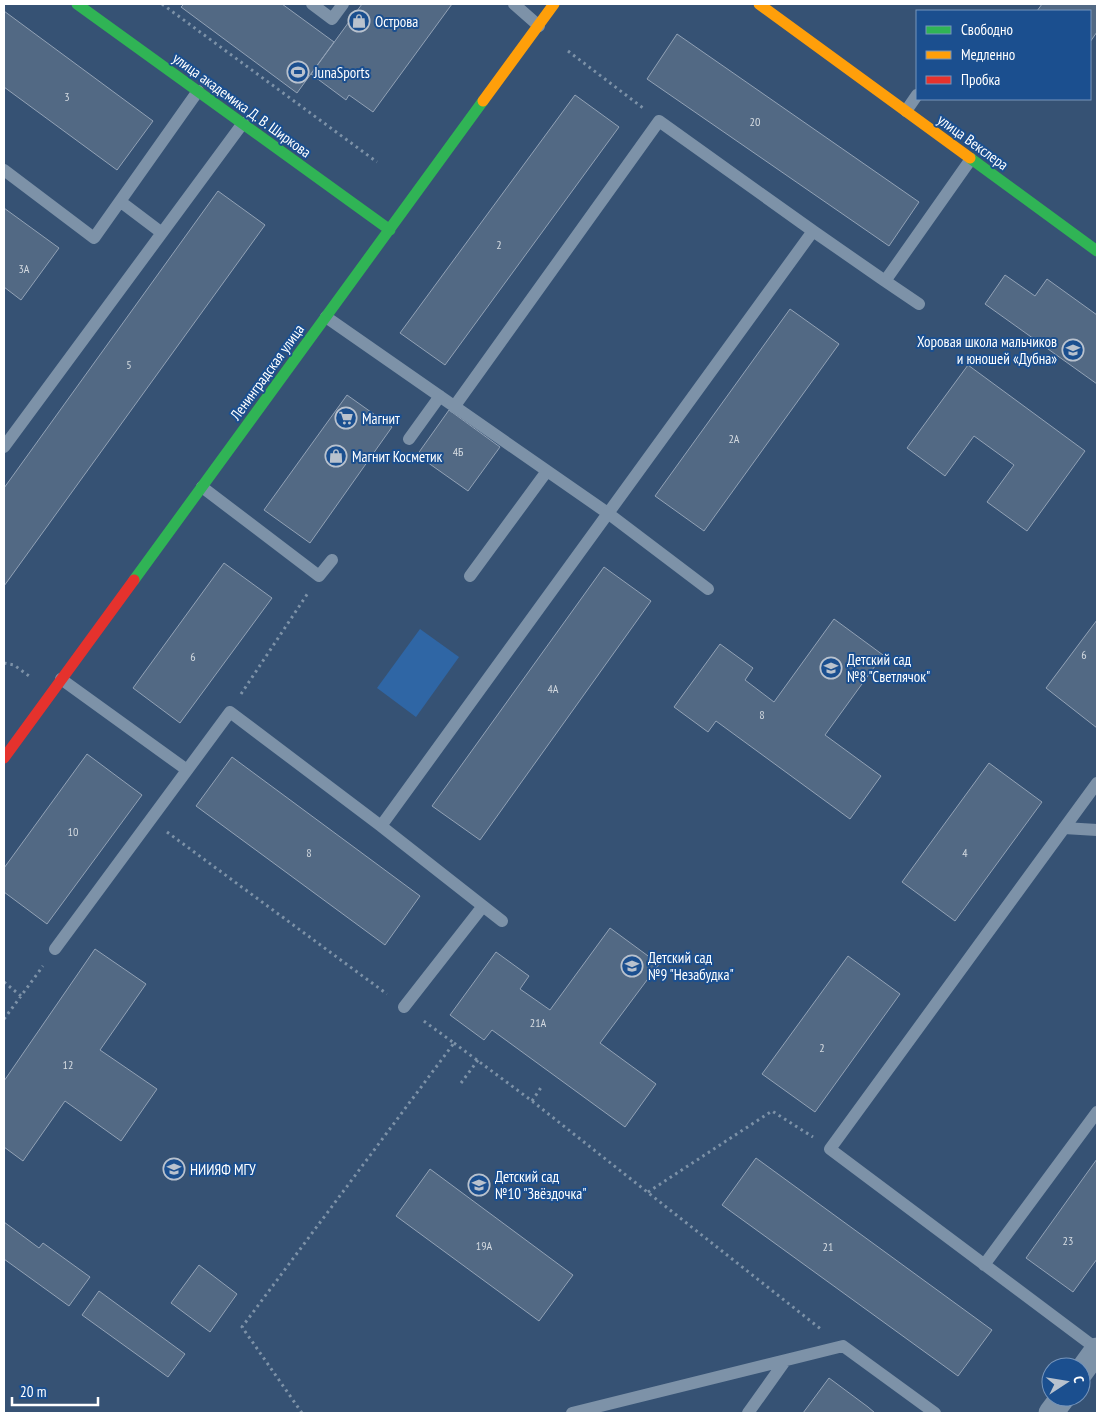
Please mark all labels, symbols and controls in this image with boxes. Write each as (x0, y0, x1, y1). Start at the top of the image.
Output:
shop icon: Острова (347, 9, 371, 33)
legend (916, 10, 1091, 100)
place label: Острова (375, 12, 418, 31)
text: Свободно (961, 20, 1013, 39)
text: Медленно (961, 45, 1015, 64)
street label: улица академика Д. В. Ширкова (169, 48, 315, 162)
sports icon: JunaSports (286, 60, 310, 84)
place label: JunaSports (313, 63, 370, 82)
text: Пробка (961, 70, 1000, 89)
house number: 3 (64, 89, 70, 104)
street label: улица Векслера (934, 110, 1012, 174)
house number: 20 (750, 114, 760, 129)
house number: 2 (496, 237, 502, 252)
house number: 3А (18, 261, 30, 276)
street label: Ленинградская улица (225, 320, 308, 424)
place label: Хоровая школа мальчиков и юношей «Дубна» (917, 332, 1057, 368)
school or university icon: Хоровая школа мальчиков и юношей «Дубна» (1061, 338, 1085, 362)
house number: 5 (126, 357, 132, 372)
supermarket icon: Магнит (334, 406, 358, 430)
place label: Магнит (362, 409, 400, 428)
house number: 2А (728, 431, 740, 446)
shop icon: Магнит Косметик (324, 444, 348, 468)
house number: 4Б (453, 444, 463, 459)
place label: Магнит Косметик (352, 447, 443, 466)
house number: 6 (1081, 647, 1087, 662)
house number: 6 (190, 649, 196, 664)
place label: Детский сад №8 "Светлячок" (847, 650, 930, 686)
school or university icon: Детский сад №8 "Светлячок" (819, 656, 843, 680)
house number: 4А (547, 681, 559, 696)
house number: 8 (759, 707, 765, 722)
house number: 10 (68, 824, 78, 839)
house number: 8 (306, 845, 312, 860)
house number: 4 (962, 845, 968, 860)
place label: Детский сад №9 "Незабудка" (648, 948, 734, 984)
school or university icon: Детский сад №9 "Незабудка" (620, 954, 644, 978)
house number: 21А (530, 1015, 547, 1030)
house number: 2 (819, 1040, 825, 1055)
house number: 12 (63, 1057, 73, 1072)
school or university icon: НИИЯФ МГУ (162, 1157, 186, 1181)
place label: НИИЯФ МГУ (190, 1160, 256, 1179)
place label: Детский сад №10 "Звёздочка" (495, 1167, 587, 1203)
school or university icon: Детский сад №10 "Звёздочка" (467, 1173, 491, 1197)
house number: 23 (1063, 1233, 1073, 1248)
house number: 19А (476, 1238, 493, 1253)
house number: 21 (823, 1239, 833, 1254)
north arrow (1041, 1357, 1091, 1407)
scale bar (12, 1374, 99, 1406)
text: С (1069, 1374, 1088, 1385)
text: 20 m (20, 1382, 46, 1401)

